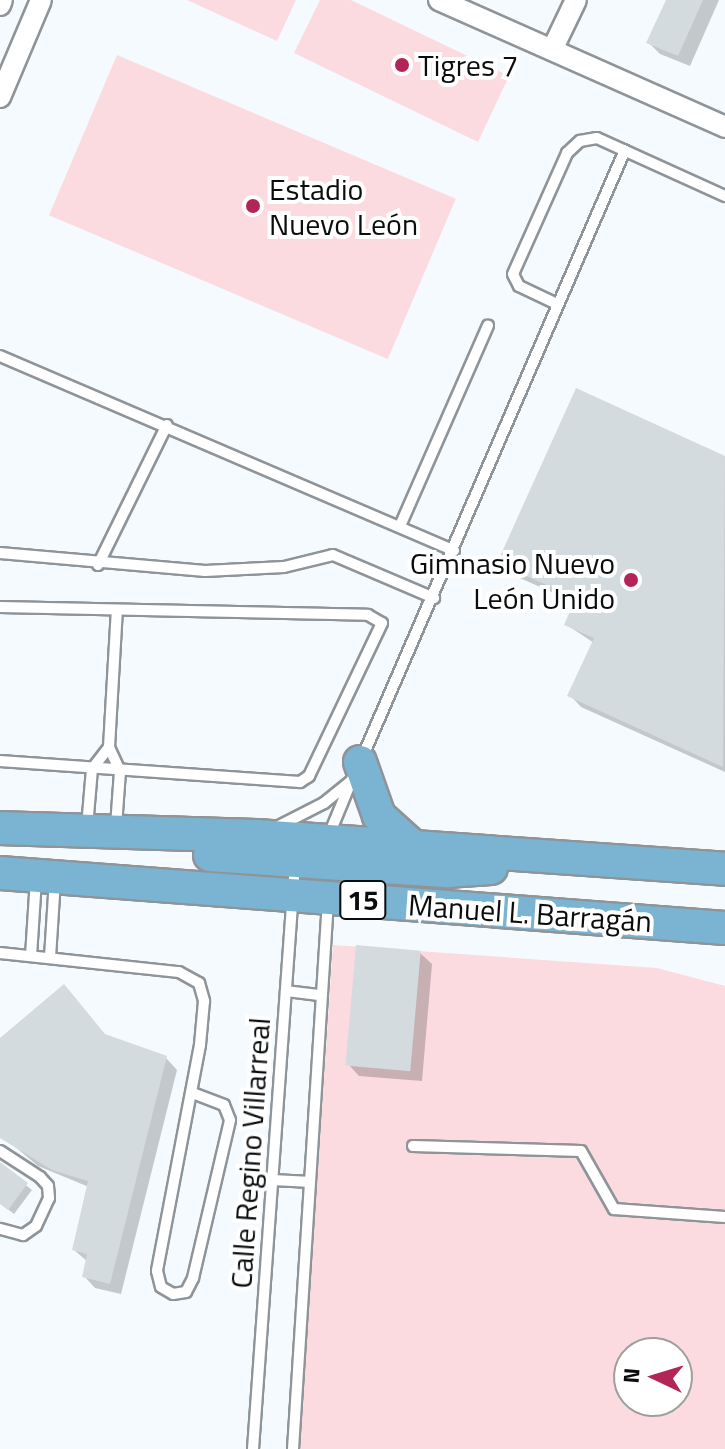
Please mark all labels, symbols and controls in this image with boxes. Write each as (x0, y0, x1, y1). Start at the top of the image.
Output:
place label: Tigres 7 (418, 47, 518, 83)
marker: Tigres 7 (393, 56, 411, 74)
place label: Estadio Nuevo León (269, 171, 418, 242)
marker: Estadio Nuevo León (244, 197, 262, 215)
place label: Gimnasio Nuevo León Unido (410, 545, 615, 616)
marker: Gimnasio Nuevo León Unido (622, 571, 640, 589)
road number: 15 (339, 876, 387, 924)
street label: Manuel L. Barragán (407, 887, 653, 939)
street label: Calle Regino Villarreal (223, 1016, 277, 1290)
north arrow (613, 1337, 693, 1417)
text: N (614, 1367, 649, 1384)

